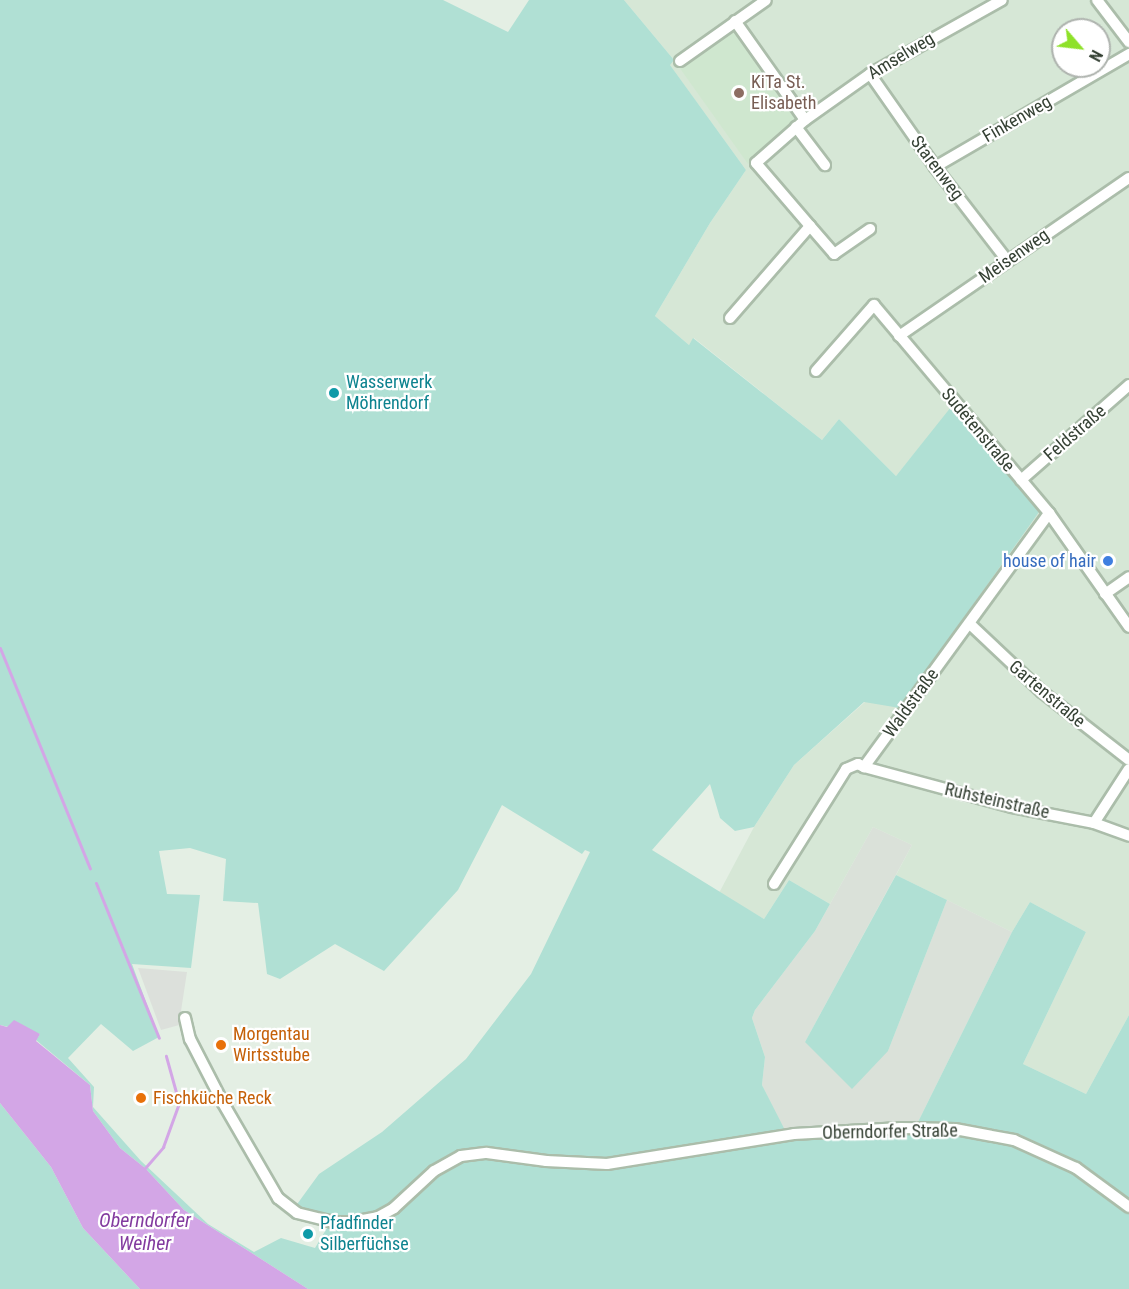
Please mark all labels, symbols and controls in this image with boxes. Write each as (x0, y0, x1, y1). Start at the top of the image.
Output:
north arrow (1051, 18, 1111, 78)
street label: Amselweg (864, 28, 938, 84)
text: N (1085, 47, 1106, 65)
place label: KiTa St. Elisabeth (751, 72, 816, 115)
marker: KiTa St. Elisabeth (732, 86, 746, 100)
street label: Finkenweg (979, 91, 1055, 147)
street label: Starenweg (906, 132, 968, 204)
street label: Meisenweg (975, 224, 1053, 288)
place label: Wasserwerk Möhrendorf (346, 372, 432, 415)
street label: Sudetenstraße (937, 384, 1019, 476)
marker: Wasserwerk Möhrendorf (327, 386, 341, 400)
street label: Feldstraße (1040, 400, 1110, 466)
place label: house of hair (1003, 550, 1096, 572)
marker: house of hair (1101, 554, 1115, 568)
street label: Gartenstraße (1005, 656, 1089, 732)
street label: Waldstraße (879, 664, 943, 742)
street label: Ruhsteinstraße (942, 778, 1052, 824)
place label: Morgentau Wirtsstube (233, 1024, 310, 1066)
marker: Morgentau Wirtsstube (214, 1038, 228, 1052)
place label: Fischküche Reck (153, 1087, 272, 1109)
marker: Fischküche Reck (134, 1091, 148, 1105)
street label: Oberndorfer Straße (822, 1120, 958, 1144)
water label: Oberndorfer Weiher (99, 1209, 191, 1256)
place label: Pfadfinder Silberfüchse (320, 1213, 409, 1256)
marker: Pfadfinder Silberfüchse (301, 1227, 315, 1241)

